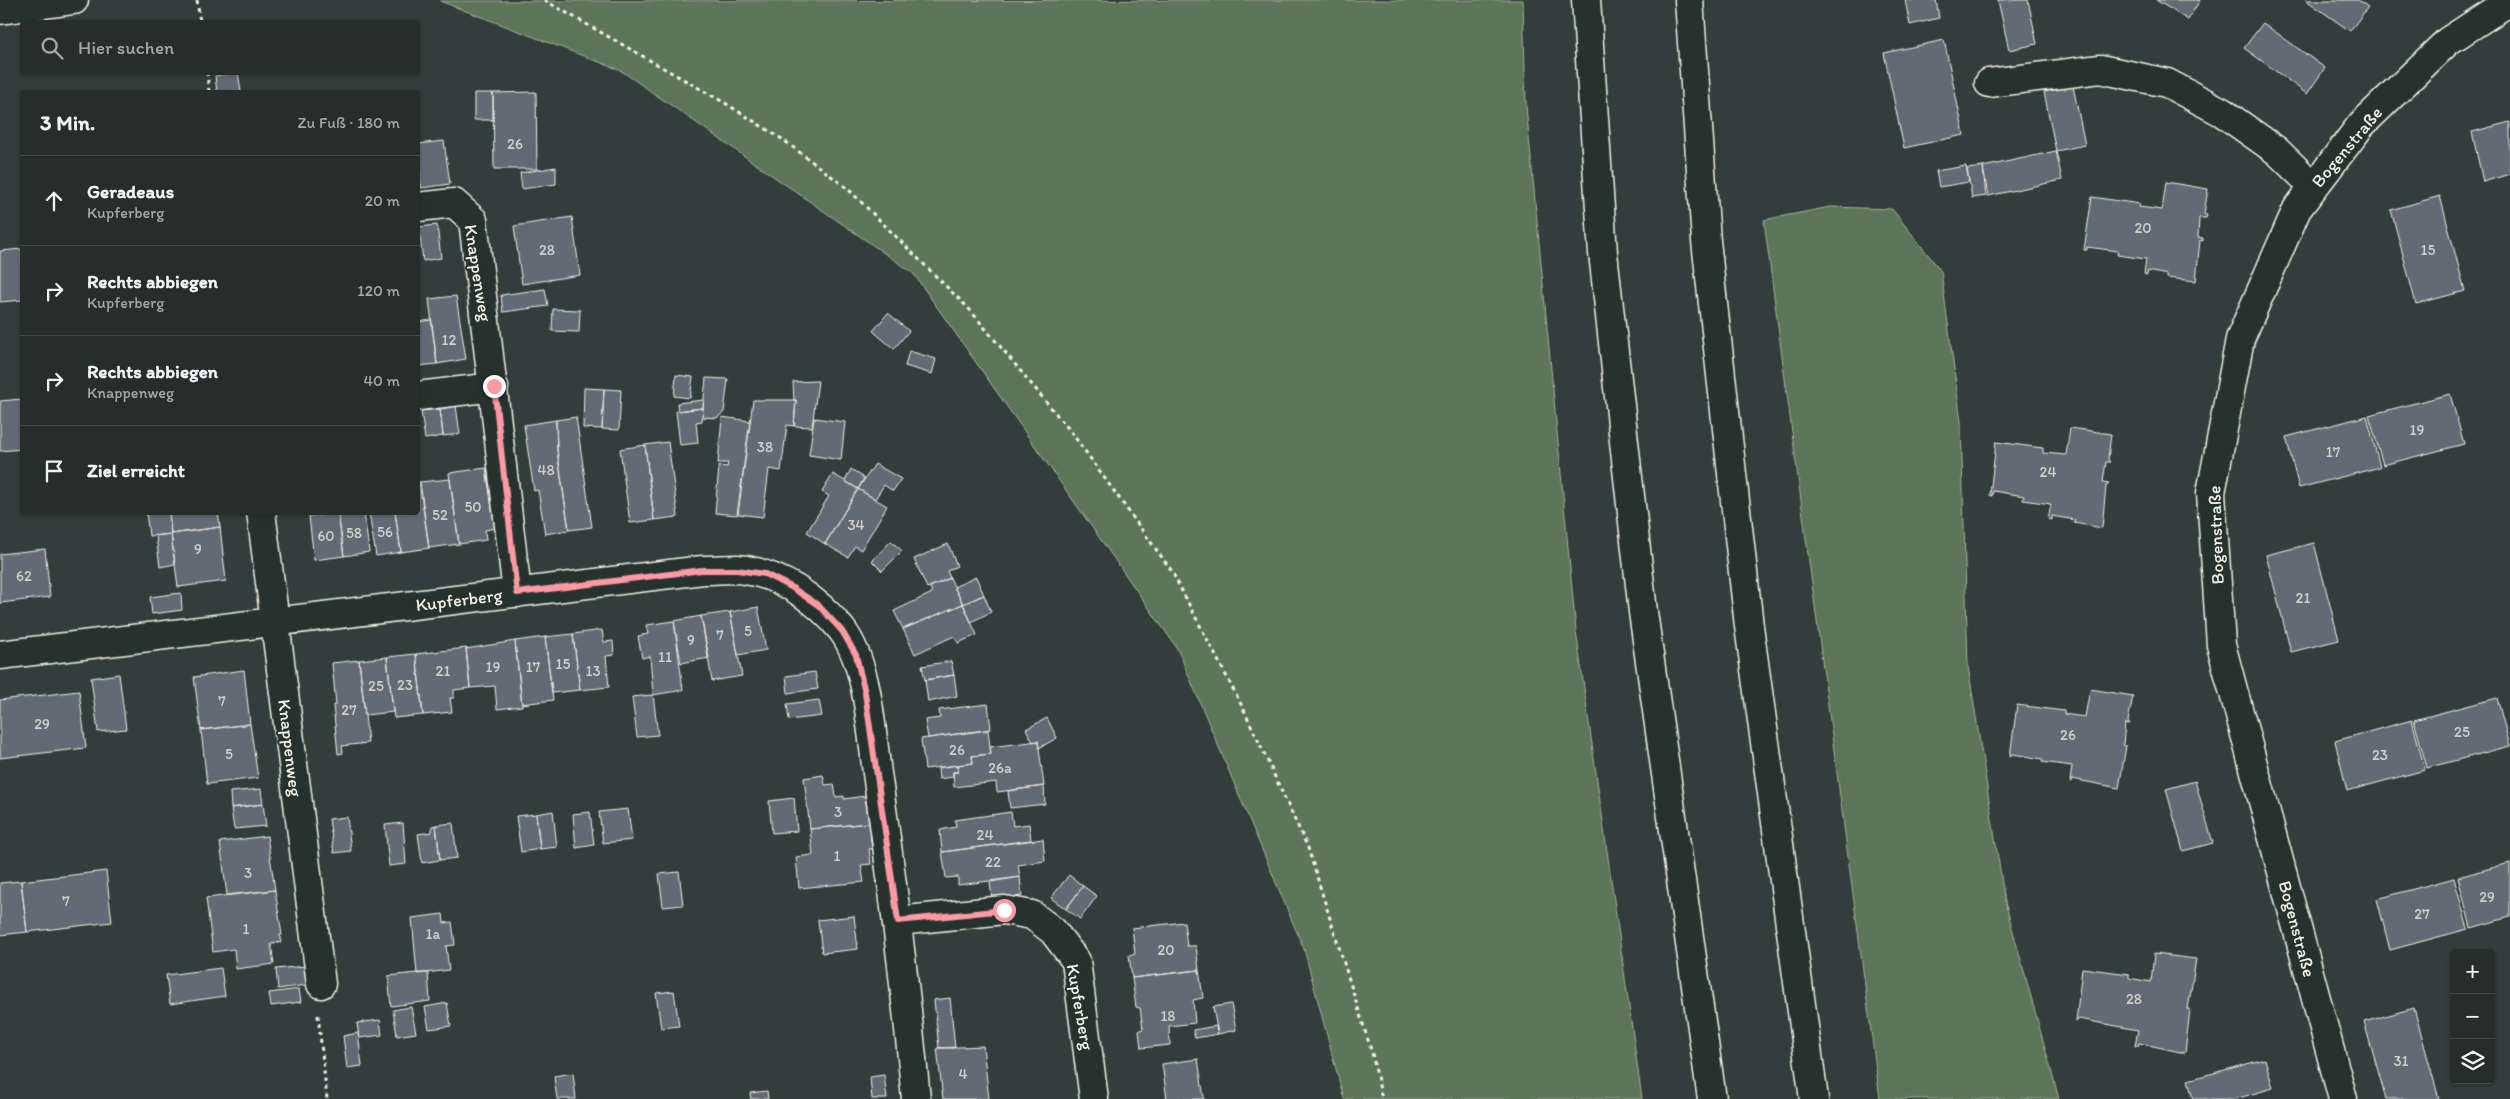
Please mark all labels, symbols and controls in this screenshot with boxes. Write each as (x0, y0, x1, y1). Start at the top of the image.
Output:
search box (20, 20, 420, 75)
icon: search (38, 34, 66, 62)
text: Hier suchen (78, 36, 174, 59)
street label: Bogenstraße (2307, 102, 2387, 192)
text: 3 Min. (40, 110, 95, 135)
text: Zu Fuß · 180 m (297, 113, 400, 132)
house number: 26 (507, 135, 523, 153)
text: Geradeaus (87, 180, 174, 203)
icon: ahead (40, 187, 68, 215)
text: 20 m (365, 191, 400, 210)
text: Kupferberg (87, 203, 165, 222)
house number: 20 (2134, 219, 2152, 237)
street label: Knappenweg (459, 223, 497, 324)
house number: 28 (539, 241, 555, 259)
house number: 15 (2421, 241, 2436, 259)
text: Rechts abbiegen (87, 270, 218, 293)
icon: right (40, 277, 68, 305)
text: 120 m (357, 281, 400, 300)
text: Kupferberg (87, 293, 165, 312)
house number: 12 (442, 331, 457, 349)
text: Rechts abbiegen (87, 360, 218, 383)
icon: right (40, 367, 68, 395)
text: 40 m (363, 371, 400, 390)
route end (483, 375, 506, 398)
text: Knappenweg (87, 383, 174, 402)
house number: 19 (2410, 421, 2425, 439)
house number: 38 (757, 438, 773, 456)
house number: 17 (2326, 443, 2341, 461)
icon: arrive (40, 457, 68, 485)
text: Ziel erreicht (87, 459, 185, 482)
house number: 48 (537, 461, 555, 479)
house number: 24 (2040, 463, 2056, 481)
street label: Bogenstraße (2203, 485, 2229, 585)
house number: 50 (464, 498, 482, 516)
house number: 52 (432, 506, 448, 524)
house number: 34 (847, 516, 865, 534)
house number: 56 (377, 523, 393, 541)
house number: 58 (346, 524, 362, 542)
house number: 60 (317, 527, 335, 545)
house number: 9 (194, 540, 202, 558)
house number: 62 (16, 567, 32, 585)
street label: Kupferberg (414, 584, 504, 616)
house number: 21 (2296, 589, 2310, 607)
house number: 5 (744, 622, 752, 640)
house number: 7 (716, 626, 724, 644)
house number: 9 (687, 631, 695, 649)
house number: 11 (658, 648, 672, 666)
house number: 15 (556, 655, 571, 673)
house number: 19 (486, 658, 501, 676)
house number: 17 (526, 658, 541, 676)
house number: 21 (436, 662, 450, 680)
house number: 13 (585, 662, 601, 680)
house number: 23 (397, 676, 413, 694)
house number: 25 (368, 677, 384, 695)
house number: 7 (218, 692, 226, 710)
street label: Knappenweg (273, 698, 307, 799)
house number: 27 (341, 701, 357, 719)
house number: 29 (34, 715, 50, 733)
house number: 25 (2454, 723, 2470, 741)
house number: 26 (2060, 726, 2076, 744)
house number: 26 (949, 741, 965, 759)
house number: 5 (225, 745, 233, 763)
house number: 23 (2372, 746, 2388, 764)
house number: 26a (988, 759, 1012, 777)
house number: 3 (834, 803, 842, 821)
house number: 24 (977, 826, 993, 844)
house number: 1 (834, 847, 841, 865)
house number: 22 (985, 853, 1001, 871)
house number: 3 (244, 864, 252, 882)
street label: Bogenstraße (2274, 878, 2320, 980)
house number: 29 (2479, 888, 2495, 906)
house number: 7 (62, 892, 70, 910)
route start (993, 899, 1016, 922)
house number: 27 (2414, 905, 2430, 923)
house number: 1 (243, 920, 250, 938)
house number: 1a (426, 925, 441, 943)
house number: 20 (1157, 941, 1175, 959)
map controls (2450, 949, 2495, 1084)
button: + (2450, 949, 2495, 994)
street label: Kupferberg (1062, 962, 1099, 1053)
house number: 28 (2126, 990, 2142, 1008)
button: − (2450, 994, 2495, 1039)
house number: 18 (1160, 1007, 1176, 1025)
button: layers (2450, 1039, 2495, 1084)
house number: 31 (2393, 1052, 2409, 1070)
house number: 4 (958, 1065, 968, 1083)

